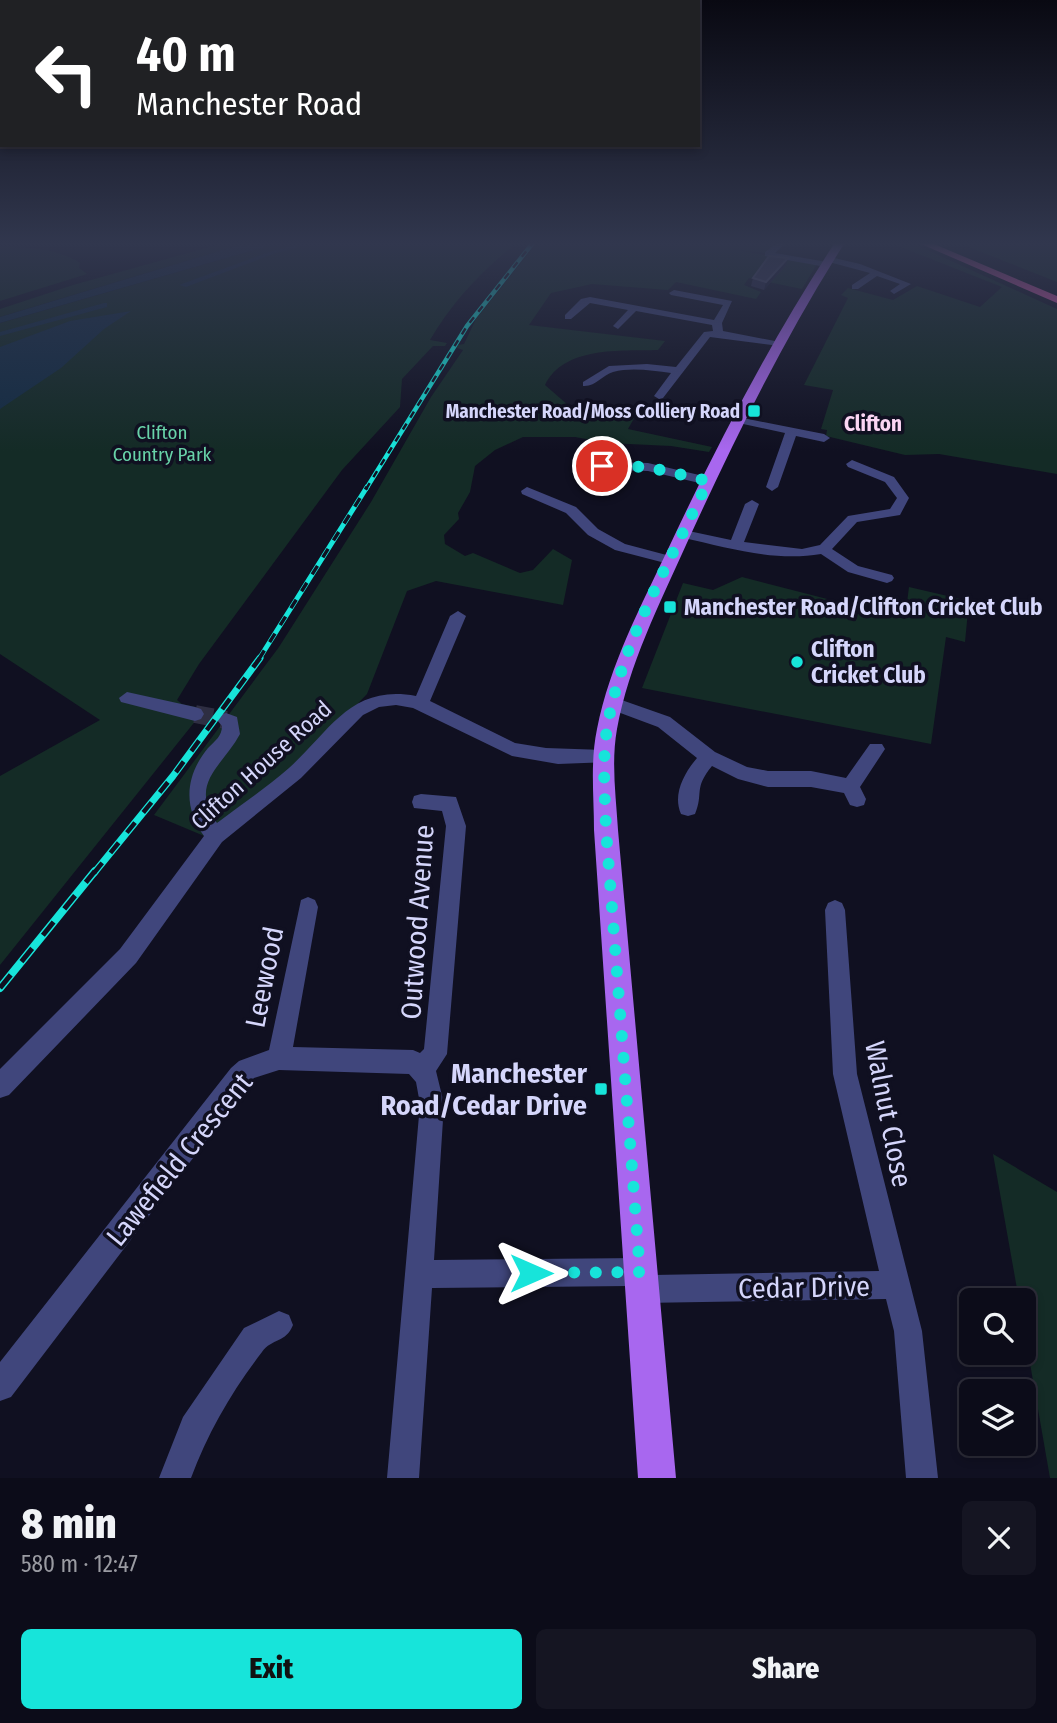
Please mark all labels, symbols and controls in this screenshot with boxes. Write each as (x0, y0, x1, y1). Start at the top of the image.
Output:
text: 40 m (136, 25, 236, 84)
icon: left (21, 28, 112, 119)
text: Manchester Road (136, 85, 362, 123)
place label: Manchester Road/Moss Colliery Road (446, 400, 740, 423)
marker: Manchester Road/Moss Colliery Road (746, 403, 762, 419)
district label: Clifton (844, 411, 902, 437)
park label: Clifton Country Park (113, 421, 212, 466)
pin (572, 436, 632, 496)
icon: arrive (583, 447, 621, 485)
place label: Manchester Road/Clifton Cricket Club (684, 593, 1042, 621)
marker: Manchester Road/Clifton Cricket Club (662, 599, 678, 615)
place label: Clifton Cricket Club (811, 635, 926, 689)
marker: Clifton Cricket Club (789, 654, 805, 670)
street label: Clifton House Road (185, 695, 337, 835)
street label: Outwood Avenue (394, 824, 441, 1020)
street label: Leewood (239, 924, 290, 1030)
street label: Walnut Close (858, 1038, 919, 1190)
place label: Manchester Road/Cedar Drive (380, 1057, 588, 1122)
street label: Lawefield Crescent (100, 1065, 260, 1252)
marker: Manchester Road/Cedar Drive (593, 1081, 609, 1097)
position arrow (494, 1236, 568, 1310)
street label: Cedar Drive (738, 1270, 870, 1305)
map controls (959, 1288, 1036, 1456)
button: search (959, 1288, 1036, 1365)
button: layers (959, 1379, 1036, 1456)
text: 8 min (21, 1499, 117, 1549)
button: close (962, 1501, 1036, 1575)
text: 580 m · 12:47 (21, 1550, 138, 1578)
button: Exit (21, 1629, 522, 1709)
button: Share (536, 1629, 1036, 1709)

